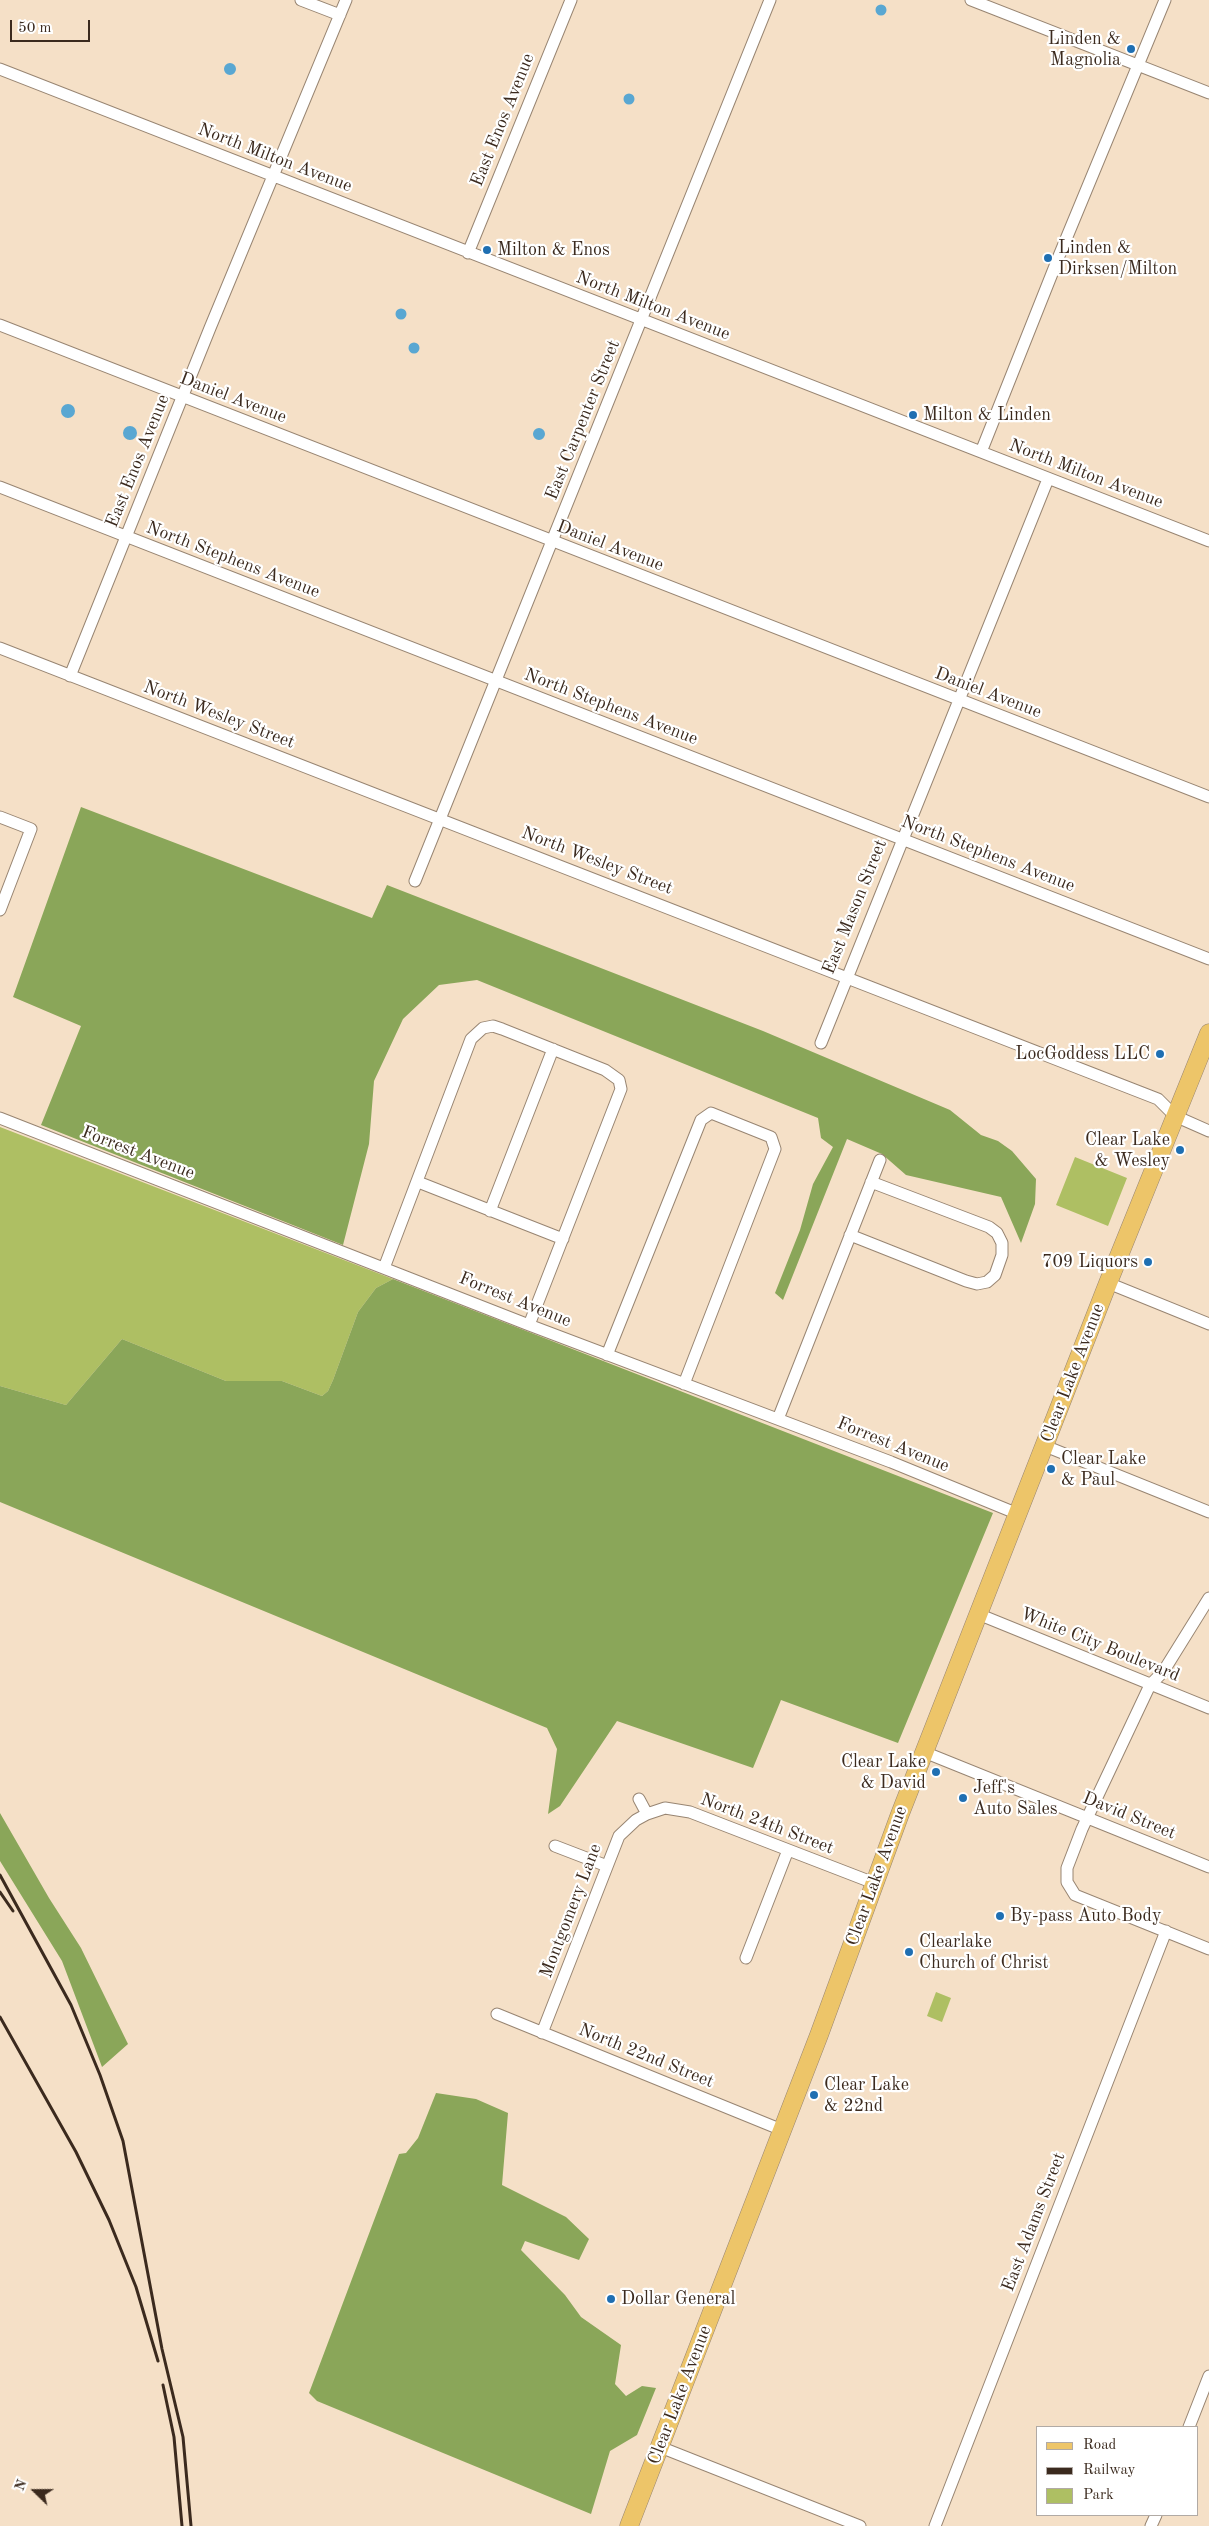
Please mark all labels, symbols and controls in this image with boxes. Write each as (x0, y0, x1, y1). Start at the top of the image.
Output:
scale bar (12, 10, 92, 42)
text: 50 m (18, 21, 52, 36)
place label: Linden & Magnolia (1048, 28, 1121, 70)
marker: Linden & Magnolia (1125, 43, 1137, 55)
street label: East Enos Avenue (466, 50, 540, 190)
street label: North Milton Avenue (195, 119, 355, 197)
place label: Linden & Dirksen/Milton (1058, 237, 1177, 280)
place label: Milton & Enos (497, 239, 610, 261)
marker: Milton & Enos (481, 244, 493, 256)
marker: Linden & Dirksen/Milton (1042, 252, 1054, 264)
street label: North Milton Avenue (573, 267, 733, 345)
street label: East Carpenter Street (541, 337, 625, 503)
street label: Daniel Avenue (176, 368, 290, 428)
street label: East Enos Avenue (101, 391, 175, 531)
place label: Milton & Linden (923, 404, 1051, 426)
marker: Milton & Linden (907, 409, 919, 421)
street label: North Milton Avenue (1006, 435, 1166, 513)
street label: Daniel Avenue (553, 516, 667, 576)
street label: North Stephens Avenue (143, 517, 323, 603)
street label: Daniel Avenue (931, 663, 1045, 723)
street label: North Stephens Avenue (521, 664, 701, 750)
street label: North Wesley Street (140, 676, 298, 754)
street label: North Stephens Avenue (898, 811, 1078, 897)
street label: North Wesley Street (518, 822, 676, 900)
street label: East Mason Street (818, 836, 892, 978)
place label: LocGoddess LLC (1015, 1043, 1150, 1065)
marker: LocGoddess LLC (1154, 1048, 1166, 1060)
street label: Forrest Avenue (79, 1122, 197, 1184)
place label: Clear Lake & Wesley (1085, 1129, 1170, 1172)
marker: Clear Lake & Wesley (1174, 1144, 1186, 1156)
place label: 709 Liquors (1042, 1251, 1138, 1273)
marker: 709 Liquors (1142, 1256, 1154, 1268)
street label: Forrest Avenue (456, 1268, 574, 1332)
street label: Clear Lake Avenue (1037, 1300, 1109, 1446)
street label: Forrest Avenue (834, 1413, 952, 1477)
place label: Clear Lake & Paul (1061, 1448, 1146, 1490)
marker: Clear Lake & Paul (1045, 1463, 1057, 1475)
street label: White City Boulevard (1017, 1603, 1183, 1687)
place label: Clear Lake & David (841, 1751, 926, 1794)
marker: Clear Lake & David (930, 1766, 942, 1778)
place label: Jeff's Auto Sales (973, 1777, 1058, 1820)
street label: David Street (1079, 1787, 1179, 1845)
street label: North 24th Street (697, 1789, 837, 1859)
marker: Jeff's Auto Sales (957, 1792, 969, 1804)
street label: Clear Lake Avenue (842, 1803, 912, 1949)
street label: Montgomery Lane (535, 1841, 607, 1981)
place label: By-pass Auto Body (1010, 1905, 1161, 1927)
marker: By-pass Auto Body (994, 1910, 1006, 1922)
place label: Clearlake Church of Christ (919, 1931, 1049, 1974)
marker: Clearlake Church of Christ (903, 1946, 915, 1958)
street label: North 22nd Street (575, 2019, 717, 2093)
place label: Clear Lake & 22nd (824, 2074, 909, 2116)
marker: Clear Lake & 22nd (808, 2089, 820, 2101)
street label: East Adams Street (998, 2149, 1070, 2295)
place label: Dollar General (621, 2288, 735, 2310)
marker: Dollar General (605, 2293, 617, 2305)
street label: Clear Lake Avenue (644, 2322, 716, 2468)
legend (1036, 2426, 1199, 2516)
text: Road (1083, 2438, 1116, 2453)
text: Railway (1083, 2463, 1136, 2478)
north arrow (10, 2466, 60, 2516)
text: N (13, 2478, 30, 2493)
text: Park (1083, 2488, 1114, 2503)

